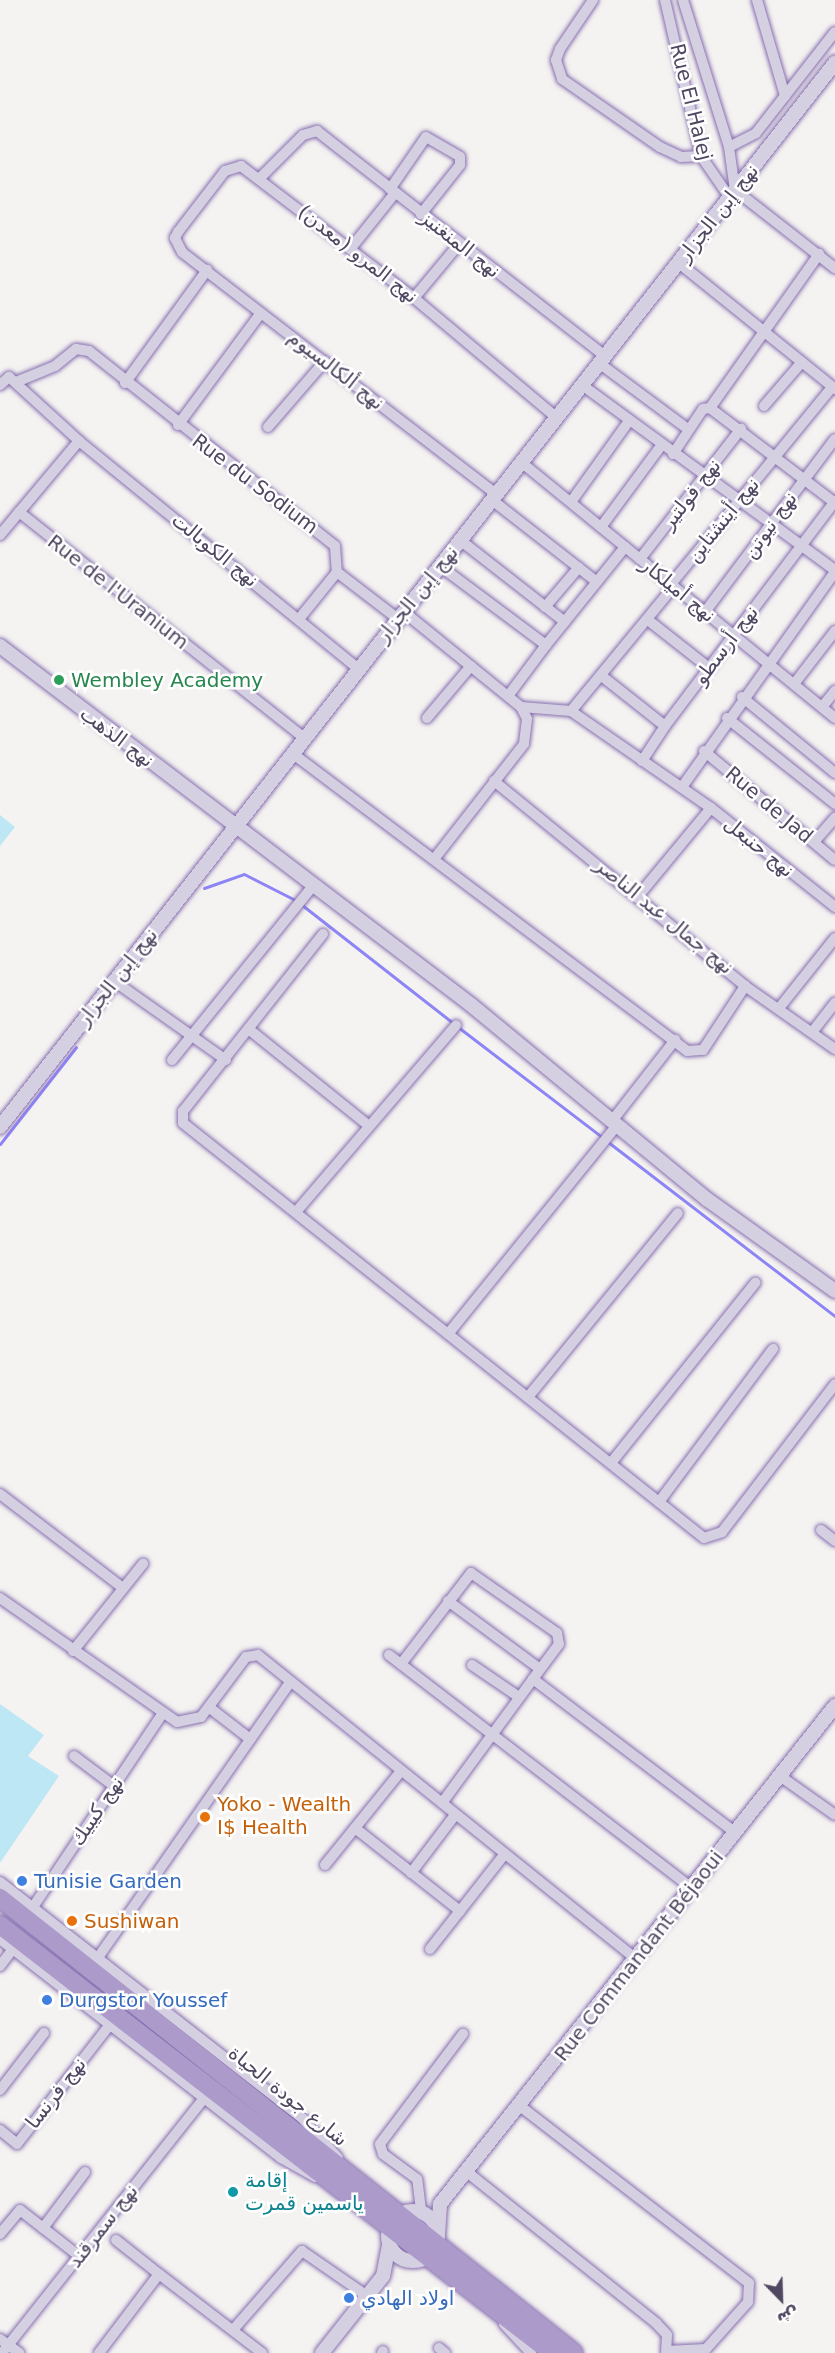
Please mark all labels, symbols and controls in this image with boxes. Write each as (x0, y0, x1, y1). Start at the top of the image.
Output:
street label: Rue El Halej (665, 41, 717, 163)
street label: نهج إبن الجزار (672, 159, 764, 267)
street label: نهج المرو (معدن) (293, 200, 423, 308)
street label: نهج المنغنيز (415, 205, 505, 283)
street label: نهج ألكالسيوم (283, 325, 389, 415)
street label: Rue du Sodium (187, 429, 323, 539)
street label: نهج فولتير (656, 454, 726, 534)
street label: نهج أينشتاين (682, 473, 764, 567)
street label: نهج نيوتن (738, 487, 802, 563)
street label: نهج الكوبالت (167, 508, 263, 592)
street label: Rue de l'Uranium (43, 530, 193, 654)
street label: نهج إبن الجزار (371, 541, 463, 647)
street label: نهج أميلكار (636, 552, 720, 628)
street label: نهج أرسطو (689, 601, 763, 689)
place label: Wembley Academy (71, 668, 263, 692)
marker: Wembley Academy (52, 673, 66, 687)
street label: نهج الذهب (75, 701, 159, 773)
street label: Rue de Jad (720, 762, 818, 848)
street label: نهج حنبعل (719, 811, 799, 883)
street label: نهج جمال عبد الناصر (590, 853, 738, 979)
street label: نهج إبن الجزار (71, 923, 163, 1031)
street label: نهج كيبيك (65, 1772, 129, 1850)
place label: Yoko - Wealth I$ Health (217, 1793, 351, 1840)
marker: Yoko - Wealth I$ Health (198, 1810, 212, 1824)
street label: Rue Commandant Béjaoui (549, 1846, 729, 2066)
place label: Tunisie Garden (34, 1869, 182, 1893)
marker: Tunisie Garden (15, 1874, 29, 1888)
place label: Sushiwan (84, 1909, 179, 1933)
marker: Sushiwan (65, 1914, 79, 1928)
place label: Durgstor Youssef (59, 1988, 227, 2012)
marker: Durgstor Youssef (40, 1993, 54, 2007)
street label: شارع جودة الحياة (224, 2041, 352, 2151)
street label: نهج فرنسا (21, 2052, 91, 2134)
place label: إقامة ياسمين قمرت (245, 2168, 364, 2215)
street label: نهج سمرقند (63, 2179, 143, 2273)
marker: إقامة ياسمين قمرت (226, 2185, 240, 2199)
north arrow (751, 2269, 811, 2329)
place label: اولاد الهادي (361, 2286, 454, 2310)
marker: اولاد الهادي (342, 2291, 356, 2305)
text: ش (774, 2303, 802, 2329)

